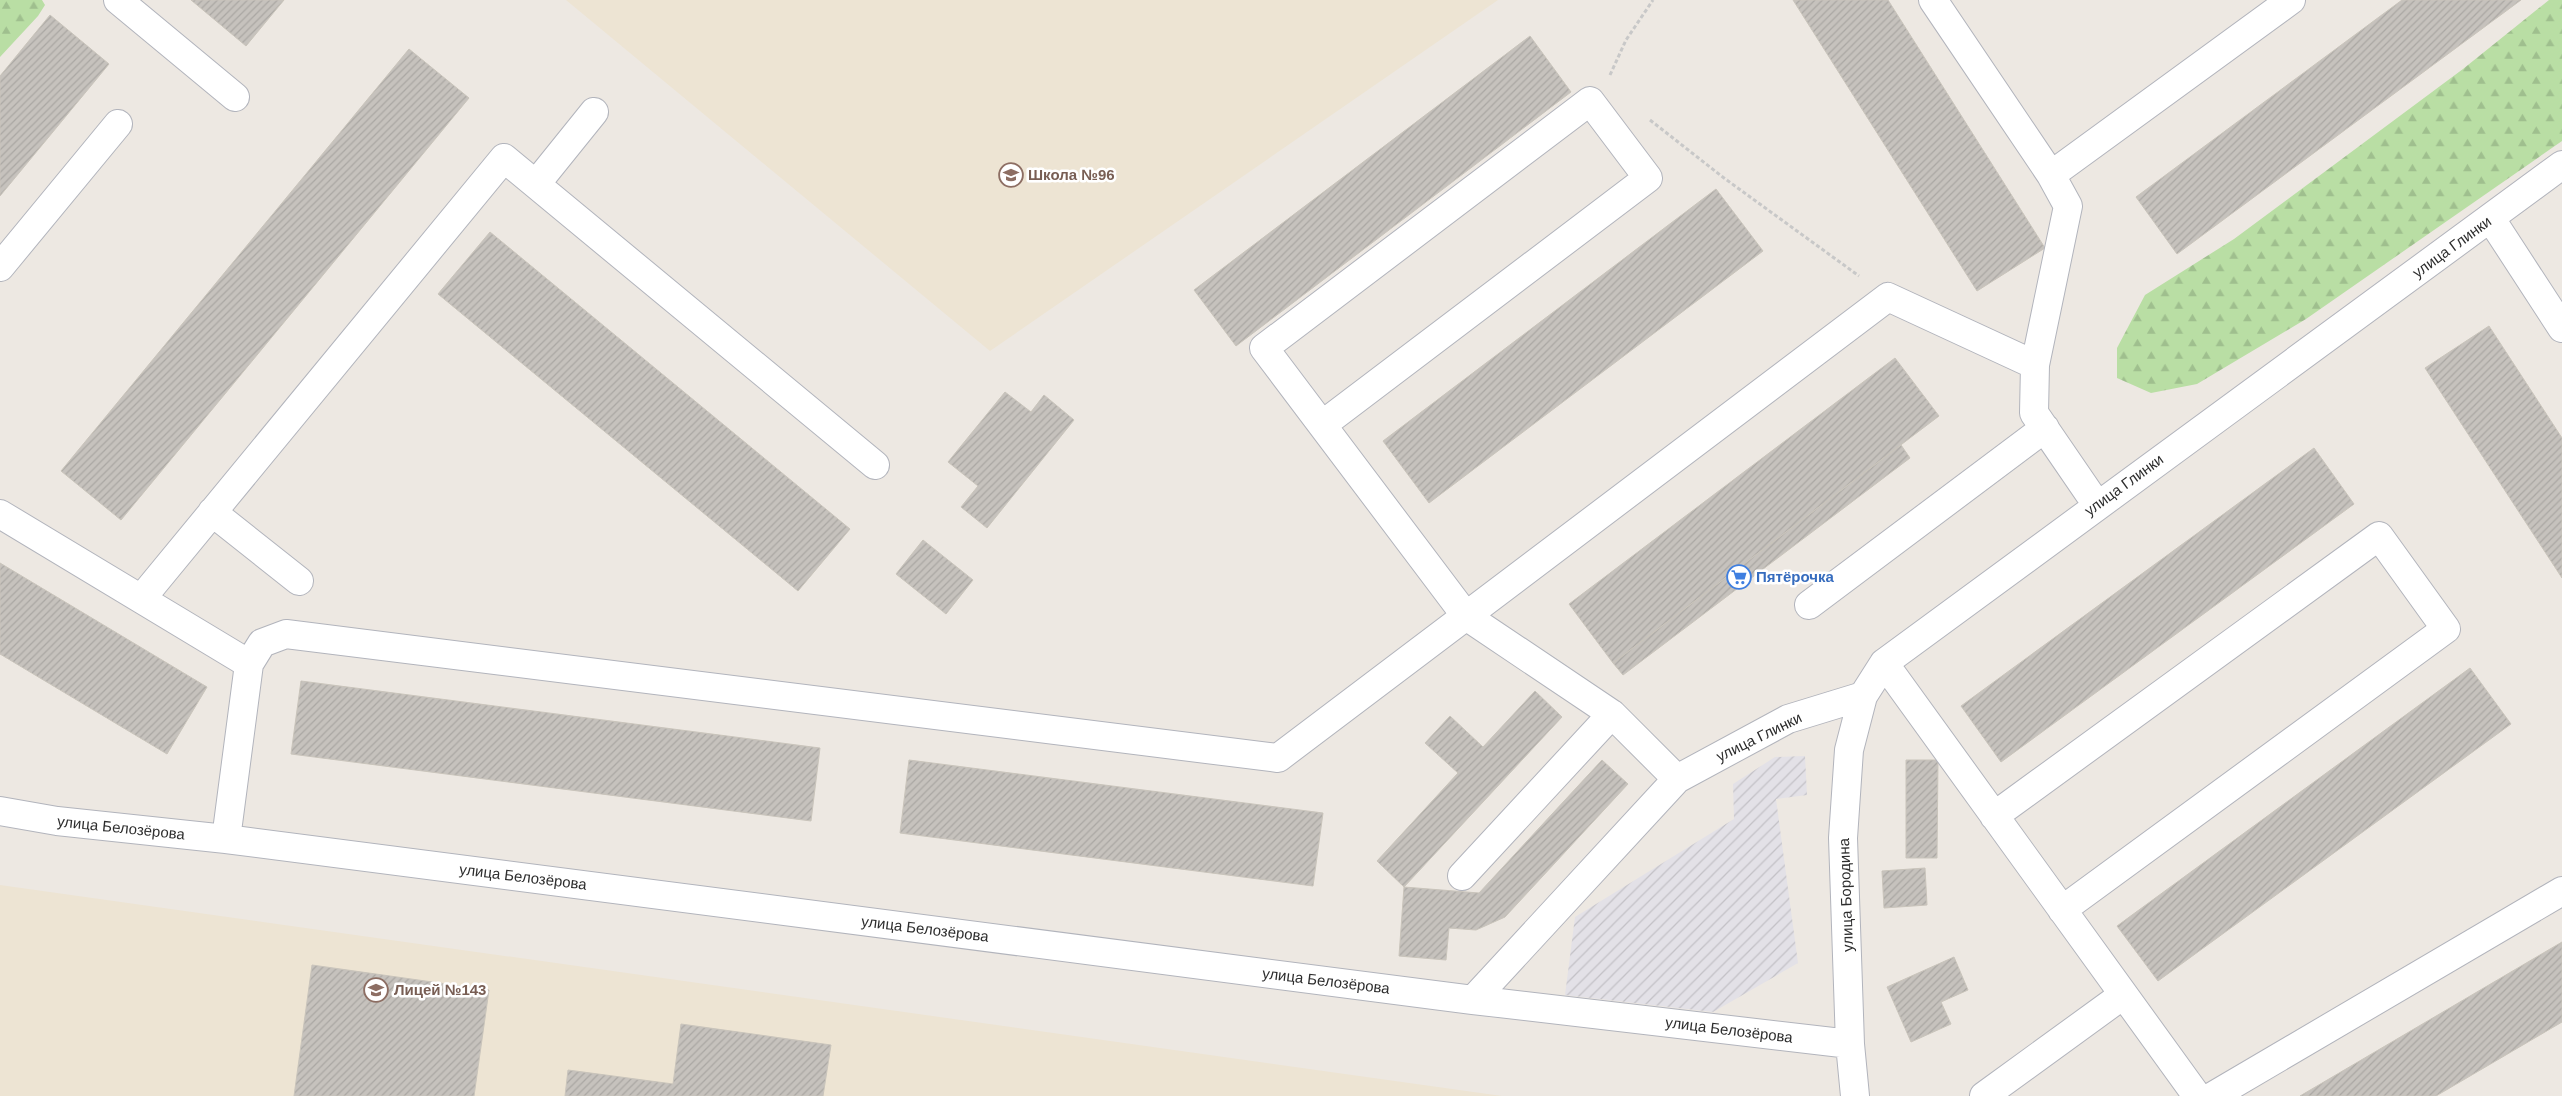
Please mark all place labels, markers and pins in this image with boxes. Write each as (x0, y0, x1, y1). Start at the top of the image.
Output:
school or university icon: Школа №96 (998, 162, 1024, 188)
place label: Школа №96 (1028, 166, 1115, 183)
supermarket icon: Пятёрочка (1726, 564, 1752, 590)
place label: Пятёрочка (1756, 568, 1834, 585)
school or university icon: Лицей №143 (363, 977, 389, 1003)
place label: Лицей №143 (394, 981, 486, 998)

